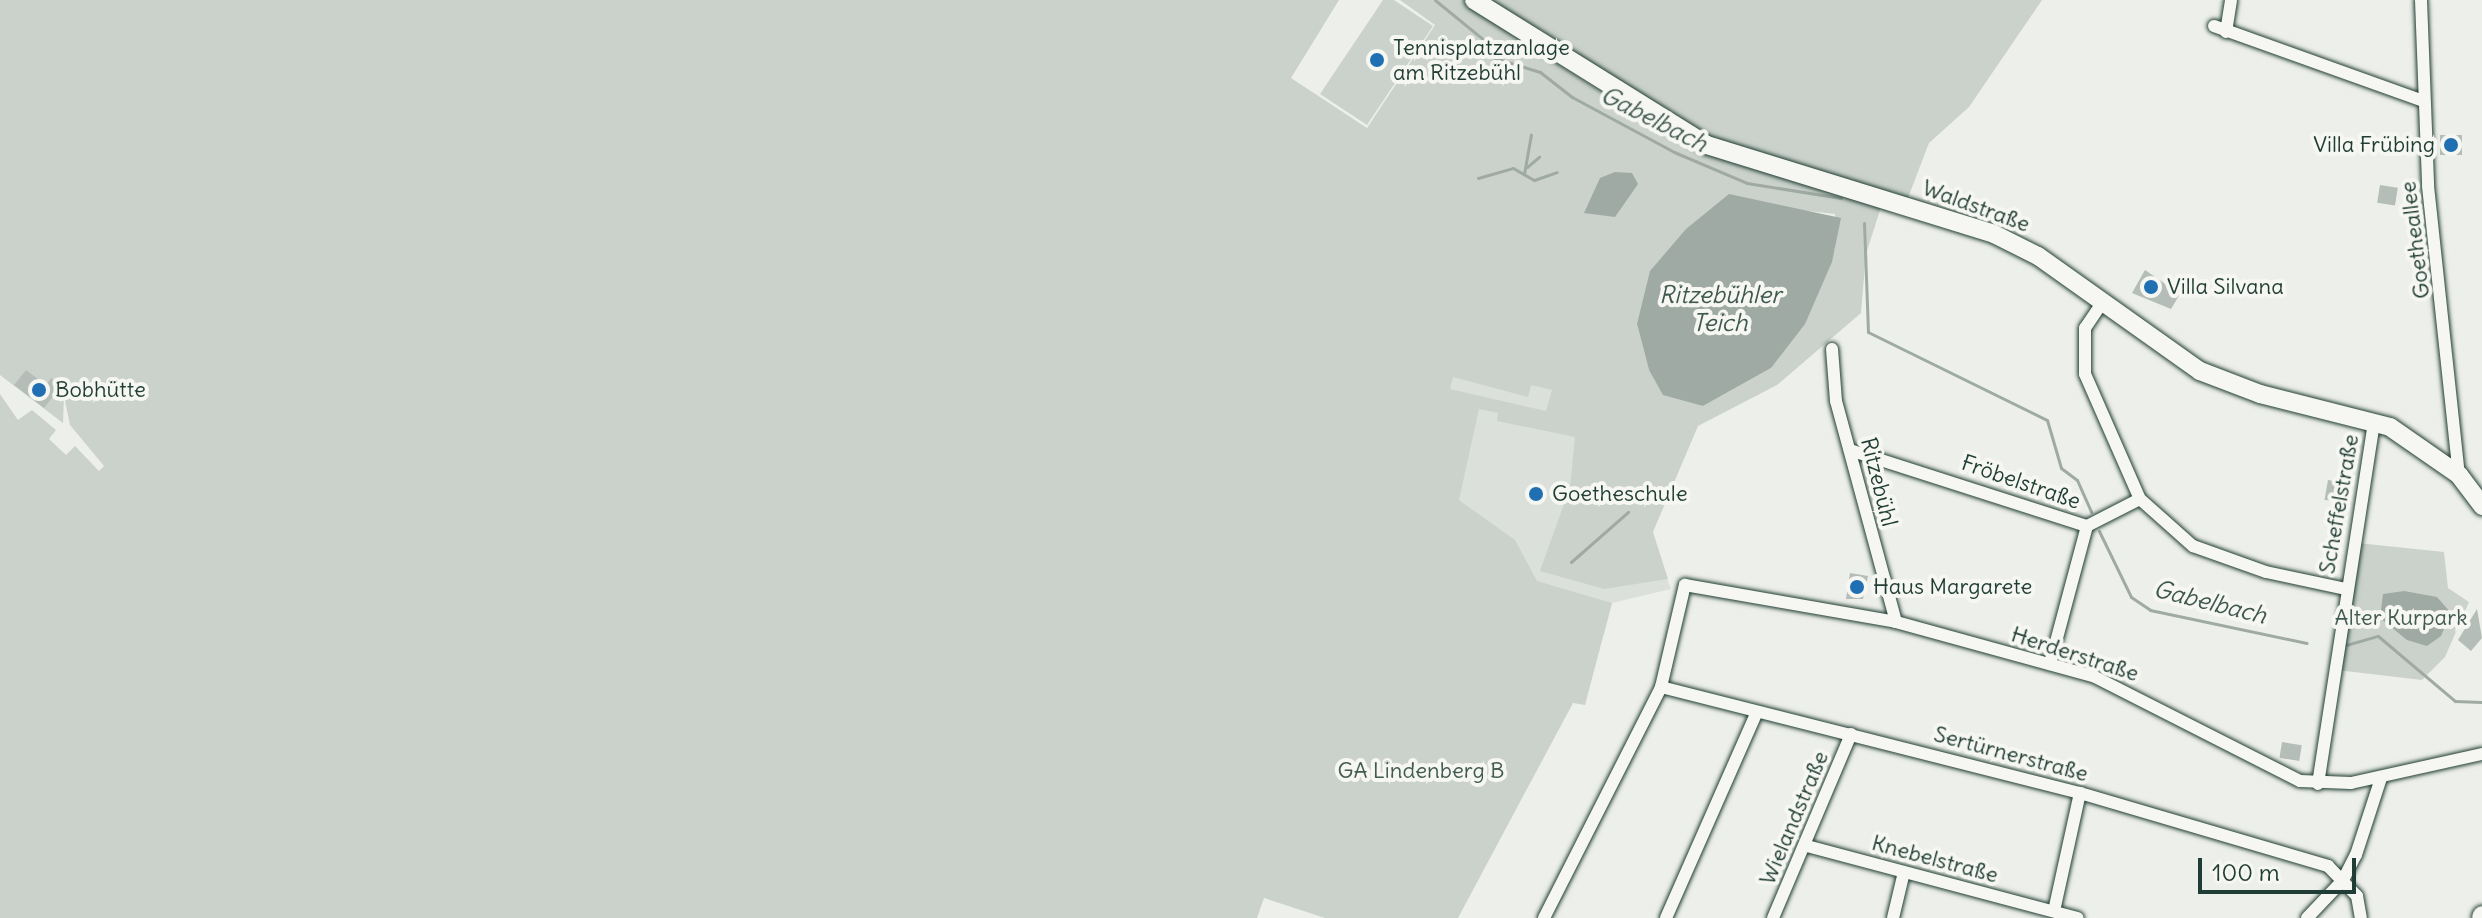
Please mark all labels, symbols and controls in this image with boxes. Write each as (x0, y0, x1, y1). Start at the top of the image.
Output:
place label: Tennisplatzanlage am Ritzebühl (1393, 34, 1570, 86)
marker: Tennisplatzanlage am Ritzebühl (1368, 51, 1386, 69)
water label: Gabelbach (1596, 80, 1712, 158)
place label: Villa Frübing (2313, 132, 2435, 158)
marker: Villa Frübing (2442, 136, 2460, 154)
street label: Waldstraße (1919, 174, 2033, 238)
street label: Goetheallee (2395, 180, 2435, 300)
place label: Villa Silvana (2167, 274, 2284, 300)
marker: Villa Silvana (2142, 278, 2160, 296)
water label: Ritzebühler Teich (1659, 281, 1781, 337)
place label: Bobhütte (55, 377, 146, 403)
marker: Bobhütte (30, 381, 48, 399)
street label: Scheffelstraße (2314, 432, 2364, 576)
street label: Ritzebühl (1855, 435, 1903, 529)
street label: Fröbelstraße (1958, 449, 2084, 515)
place label: Goetheschule (1552, 481, 1687, 507)
marker: Goetheschule (1527, 485, 1545, 503)
place label: Haus Margarete (1873, 574, 2032, 600)
water label: Gabelbach (2150, 574, 2270, 630)
marker: Haus Margarete (1848, 578, 1866, 596)
park label: Alter Kurpark (2335, 605, 2467, 631)
street label: Herderstraße (2008, 621, 2142, 687)
street label: Sertürnerstraße (1931, 721, 2091, 787)
street label: Wielandstraße (1754, 747, 1834, 889)
park label: GA Lindenberg B (1338, 758, 1504, 784)
street label: Knebelstraße (1869, 829, 2001, 889)
scale bar (2202, 842, 2360, 892)
text: 100 m (2212, 857, 2280, 887)

